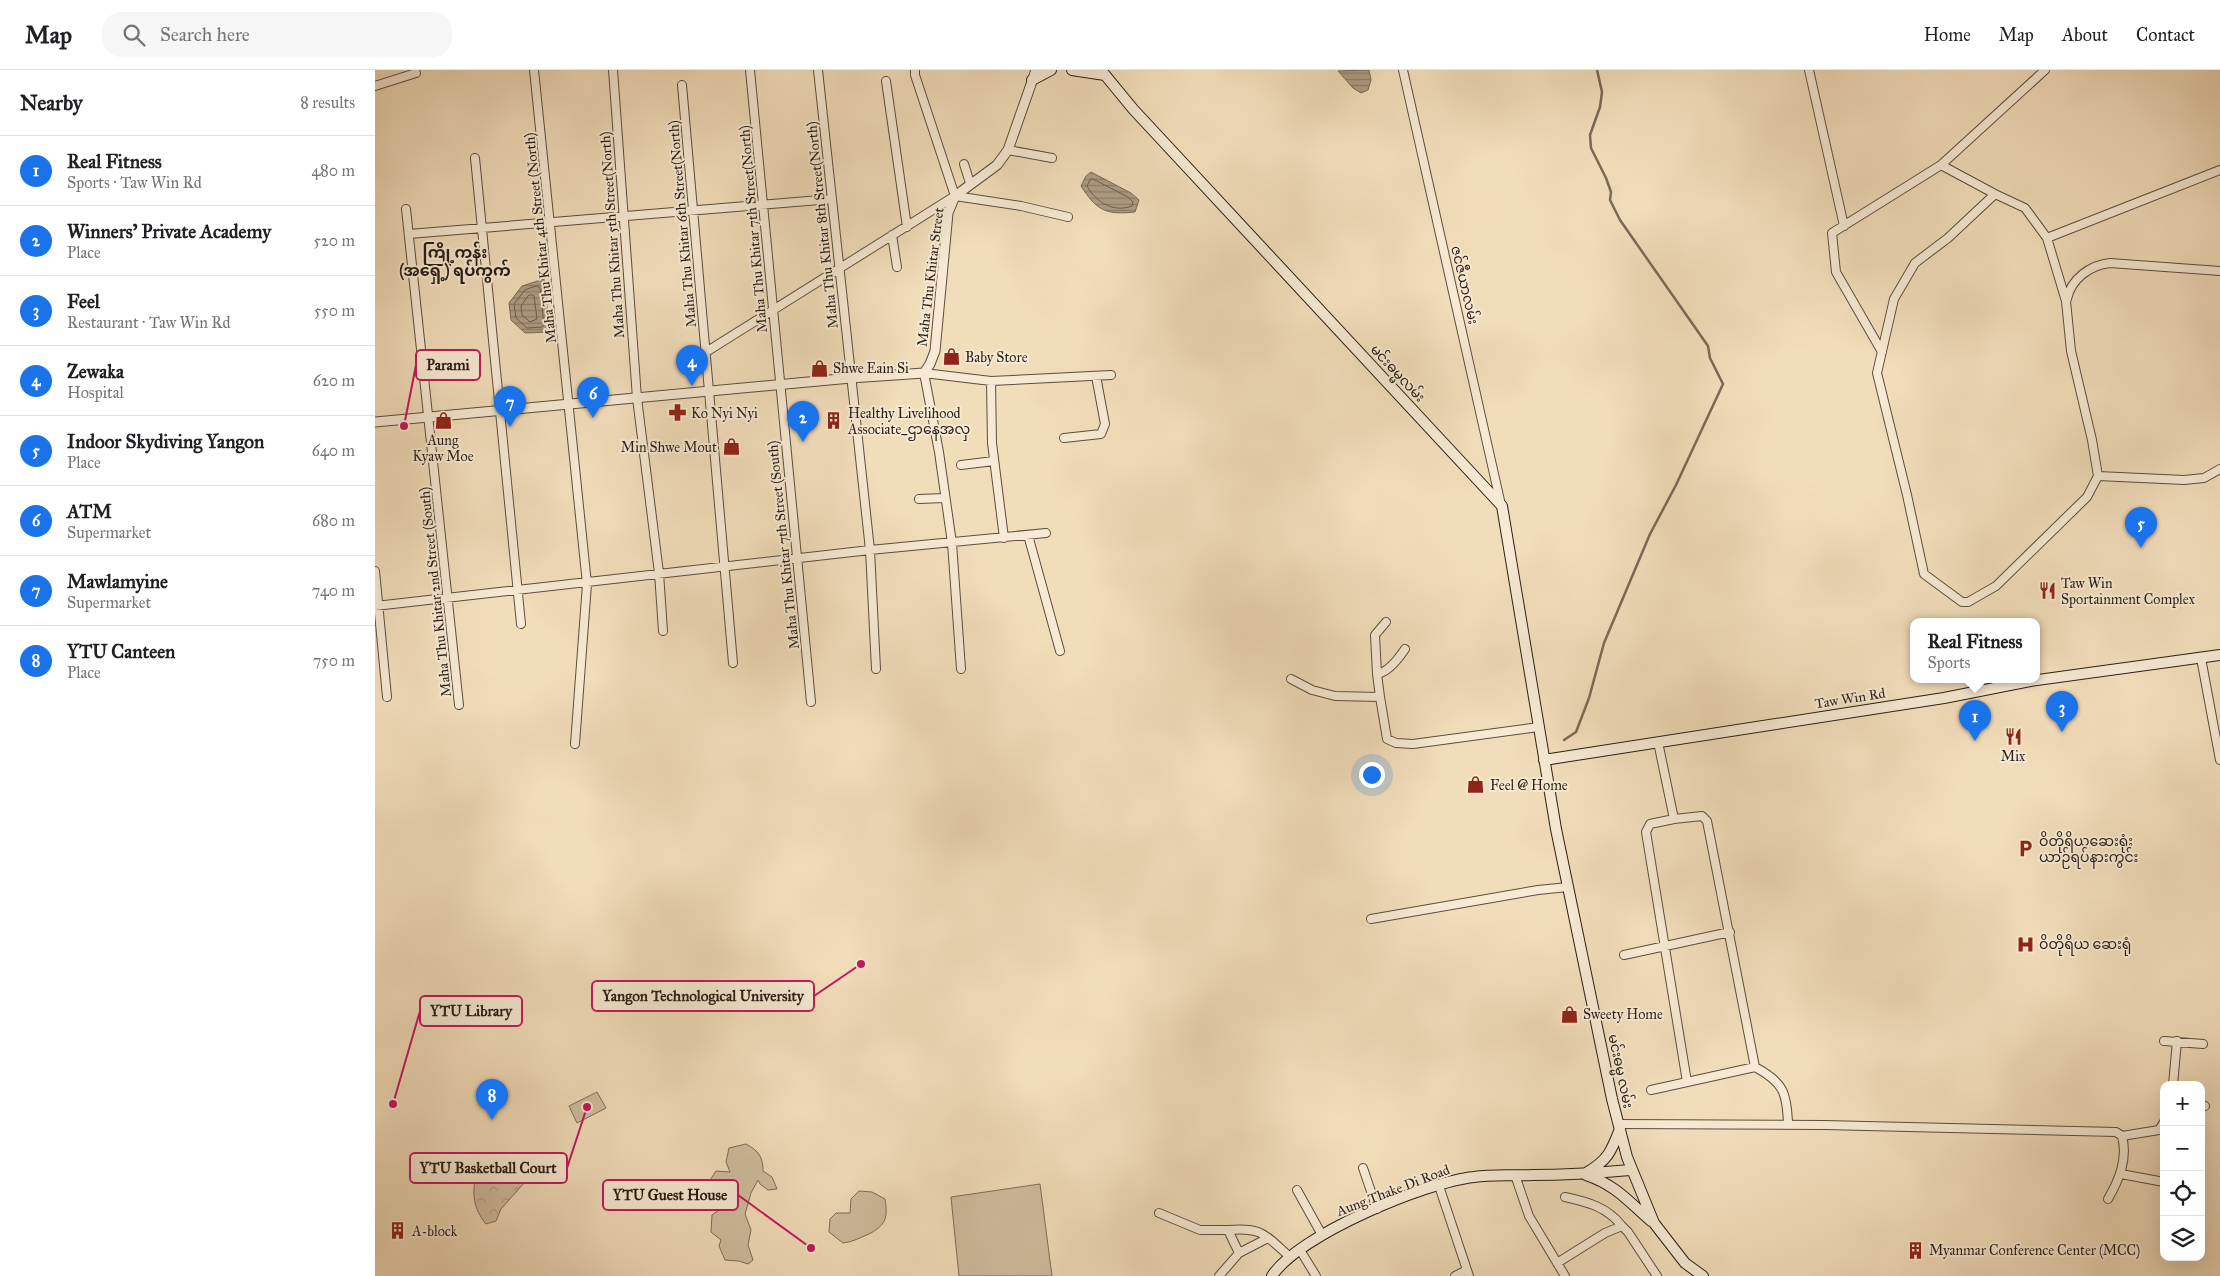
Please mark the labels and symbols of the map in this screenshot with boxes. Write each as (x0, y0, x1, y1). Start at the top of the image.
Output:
street label: Maha Thu Khitar 6th Street(North) (665, 120, 701, 328)
street label: Maha Thu Khitar 8th Street(North) (803, 120, 843, 329)
street label: Maha Thu Khitar 7th Street(North) (736, 124, 772, 333)
street label: Maha Thu Khitar 5th Street(North) (597, 131, 629, 339)
street label: Maha Thu Khitar 4th Street (North) (521, 132, 561, 344)
street label: Maha Thu Khitar Street (914, 206, 947, 348)
district label: ကြို့ကုန်း (အရှေ့) ရပ်ကွက် (399, 241, 511, 284)
street label: ဇင်ဇီယာလမ်း (1447, 244, 1484, 326)
street label: မင်းဓမ္မလမ်း (1364, 340, 1430, 408)
pin: 4 (676, 345, 708, 386)
shop icon: Baby Store (941, 347, 961, 367)
place label: Baby Store (965, 349, 1028, 366)
callout: Parami (416, 350, 480, 380)
text: Parami (426, 356, 471, 374)
shop icon: Shwe Eain Si (809, 358, 829, 378)
place label: Shwe Eain Si (833, 360, 909, 377)
pin: 6 (577, 377, 609, 418)
pin: 7 (494, 386, 526, 427)
pin: 2 (787, 401, 819, 442)
pharmacy icon: Ko Nyi Nyi (667, 403, 687, 423)
place label: Ko Nyi Nyi (691, 405, 758, 422)
place label: Healthy Livelihood Associate_ဌာနေအလှ (847, 405, 970, 441)
shop icon: Aung Kyaw Moe (433, 410, 453, 430)
building icon: Healthy Livelihood Associate_ဌာနေအလှ (824, 411, 844, 431)
place label: Aung Kyaw Moe (412, 432, 474, 465)
shop icon: Min Shwe Mout (721, 437, 741, 457)
place label: Min Shwe Mout (621, 439, 717, 456)
street label: Maha Thu Khitar 7th Street (South) (764, 440, 804, 650)
street label: Maha Thu Khitar 2nd Street (South) (416, 486, 456, 698)
pin: 5 (2125, 507, 2157, 548)
place label: Taw Win Sportainment Complex (2061, 575, 2196, 608)
restaurant icon: Taw Win Sportainment Complex (2037, 581, 2057, 601)
street label: Taw Win Rd (1814, 685, 1887, 712)
pin: 3 (2046, 691, 2078, 732)
pin: 1 (1959, 700, 1991, 741)
restaurant icon: Mix (2003, 726, 2023, 746)
place label: Mix (2001, 748, 2026, 765)
your location (1359, 762, 1385, 788)
shop icon: Feel @ Home (1466, 775, 1486, 795)
place label: Feel @ Home (1490, 777, 1568, 794)
place label: ဝိတိုရိယဆေးရုံး ယာဉ်ရပ်နားကွင်း (2039, 831, 2138, 869)
parking icon: ဝိတိုရိယဆေးရုံး ယာဉ်ရပ်နားကွင်း (2015, 839, 2035, 859)
hospital icon: ဝိတိုရိယ ဆေးရုံ (2015, 934, 2035, 954)
place label: ဝိတိုရိယ ဆေးရုံ (2039, 934, 2131, 956)
callout: Yangon Technological University (592, 981, 814, 1011)
text: Yangon Technological University (601, 987, 805, 1006)
callout: YTU Library (420, 996, 522, 1026)
text: YTU Library (429, 1002, 513, 1021)
shop icon: Sweety Home (1559, 1004, 1579, 1024)
place label: Sweety Home (1583, 1006, 1663, 1023)
street label: မင်းဓမ္မ လမ်း (1601, 1032, 1639, 1110)
pin: 8 (476, 1079, 508, 1120)
callout: YTU Basketball Court (410, 1153, 567, 1183)
text: YTU Basketball Court (419, 1159, 557, 1177)
street label: Aung Thake Di Road (1333, 1161, 1452, 1220)
callout: YTU Guest House (603, 1180, 738, 1210)
text: YTU Guest House (612, 1186, 728, 1204)
building icon: A-block (388, 1221, 408, 1241)
place label: A-block (411, 1223, 458, 1240)
building icon: Myanmar Conference Center (MCC) (1905, 1240, 1925, 1260)
place label: Myanmar Conference Center (MCC) (1929, 1242, 2140, 1260)

